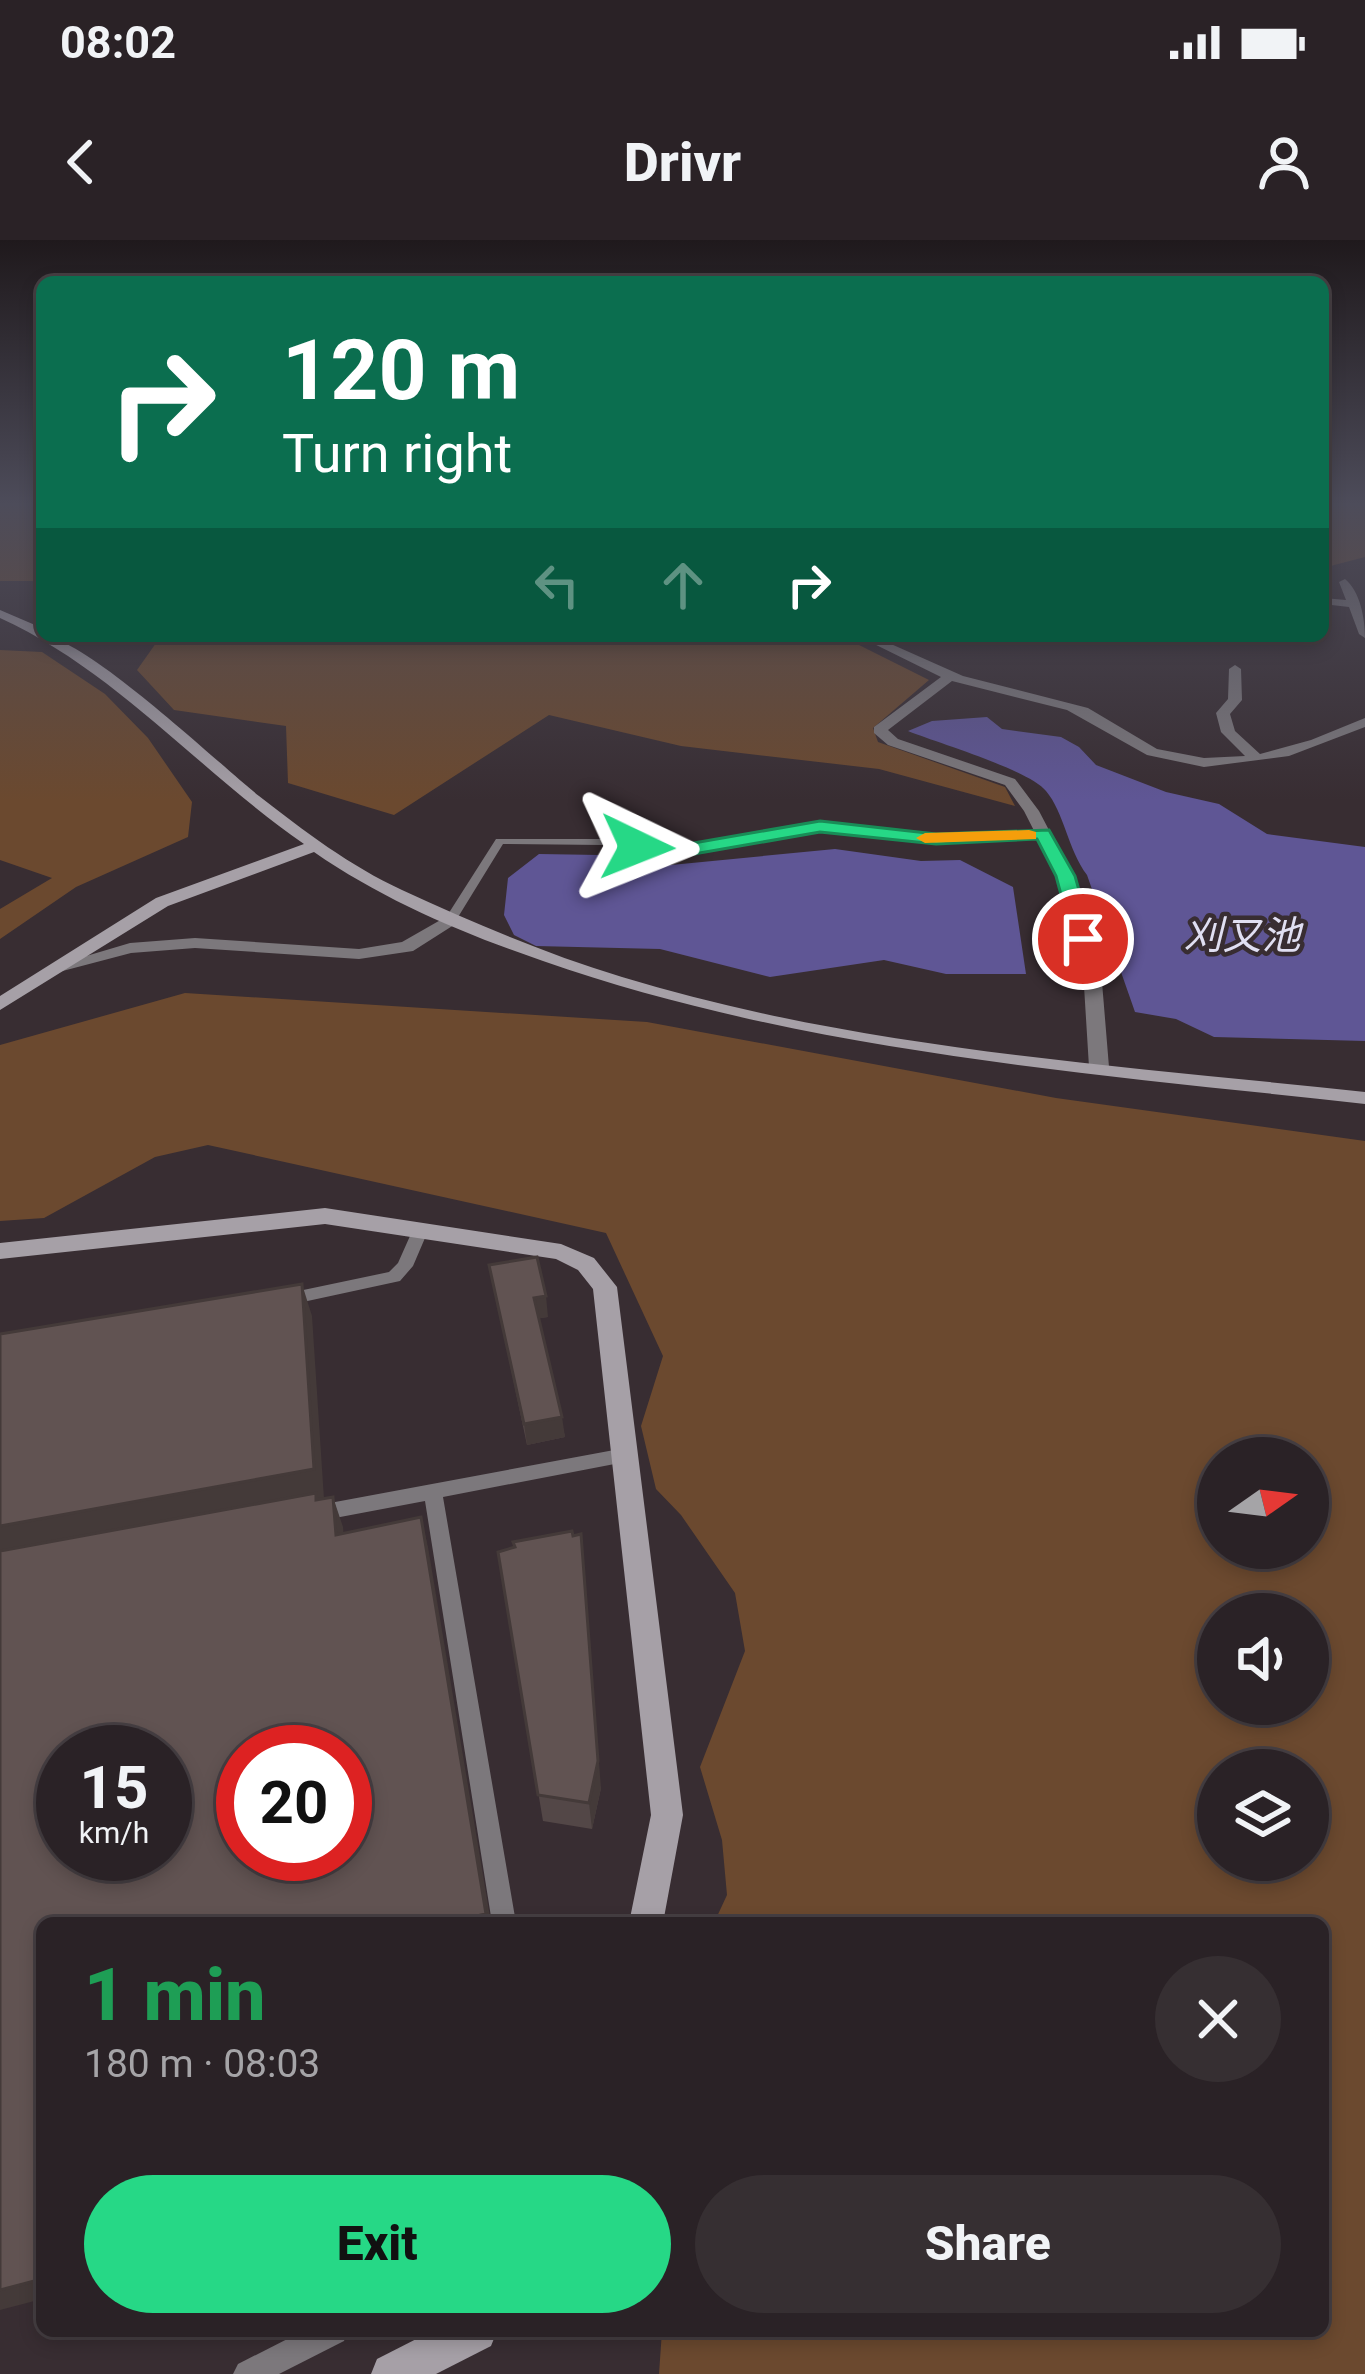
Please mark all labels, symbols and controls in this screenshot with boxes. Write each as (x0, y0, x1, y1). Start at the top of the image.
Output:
text: 08:02 (60, 16, 176, 69)
icon: back (48, 129, 114, 195)
icon: person (1251, 129, 1317, 195)
text: Drivr (624, 131, 741, 194)
text: 120 m (282, 321, 520, 420)
icon: right (84, 324, 240, 480)
text: Turn right (282, 422, 512, 485)
icon: left (524, 552, 590, 618)
icon: ahead (650, 552, 716, 618)
icon: right (776, 552, 842, 618)
position arrow (574, 784, 700, 910)
pin (1032, 888, 1134, 990)
icon: arrive (1050, 906, 1116, 972)
water label: 刈又池 (1183, 913, 1304, 959)
north arrow (1197, 1437, 1329, 1569)
map controls (1197, 1437, 1329, 1881)
button: sound (1197, 1593, 1329, 1725)
speed limit sign: 20 (216, 1725, 372, 1881)
button: layers (1197, 1749, 1329, 1881)
text: 15 (80, 1752, 148, 1823)
text: km/h (79, 1815, 149, 1850)
text: 1 min (84, 1953, 266, 2038)
button: close (1155, 1956, 1281, 2082)
text: 180 m · 08:03 (84, 2041, 320, 2087)
button: Exit (84, 2175, 671, 2313)
button: Share (695, 2175, 1281, 2313)

